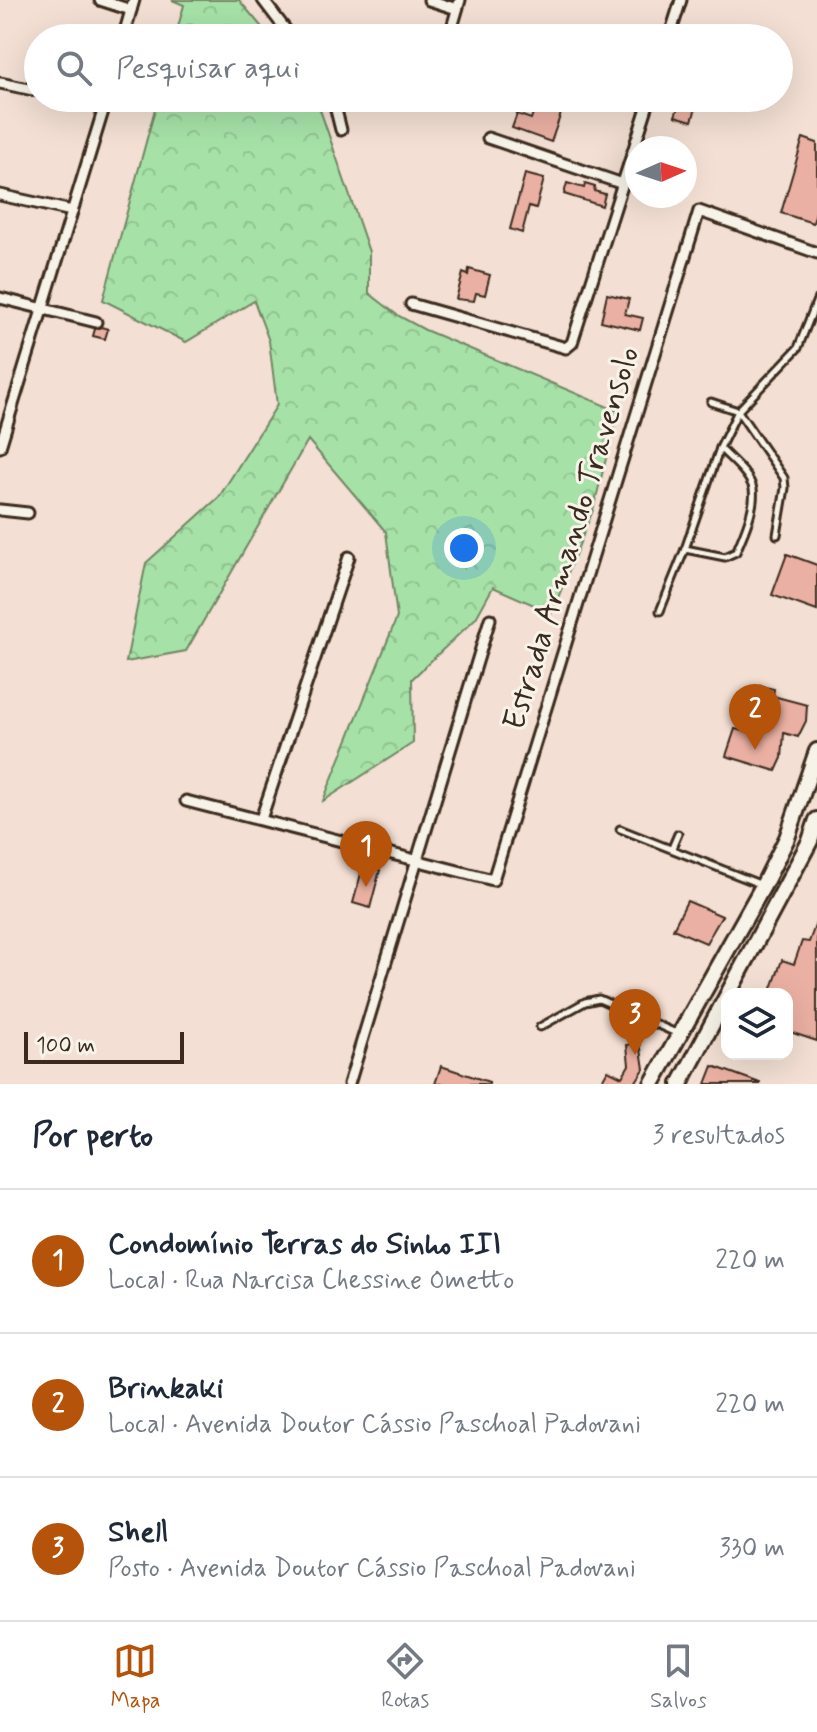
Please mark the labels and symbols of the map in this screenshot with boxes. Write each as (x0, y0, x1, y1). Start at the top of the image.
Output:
north arrow (625, 136, 697, 208)
street label: Estrada Armando Travensolo (494, 342, 650, 735)
your location (444, 528, 484, 568)
pin: 2 (729, 684, 781, 750)
pin: 1 (340, 821, 392, 887)
pin: 3 (609, 989, 661, 1055)
scale bar (24, 1028, 184, 1064)

